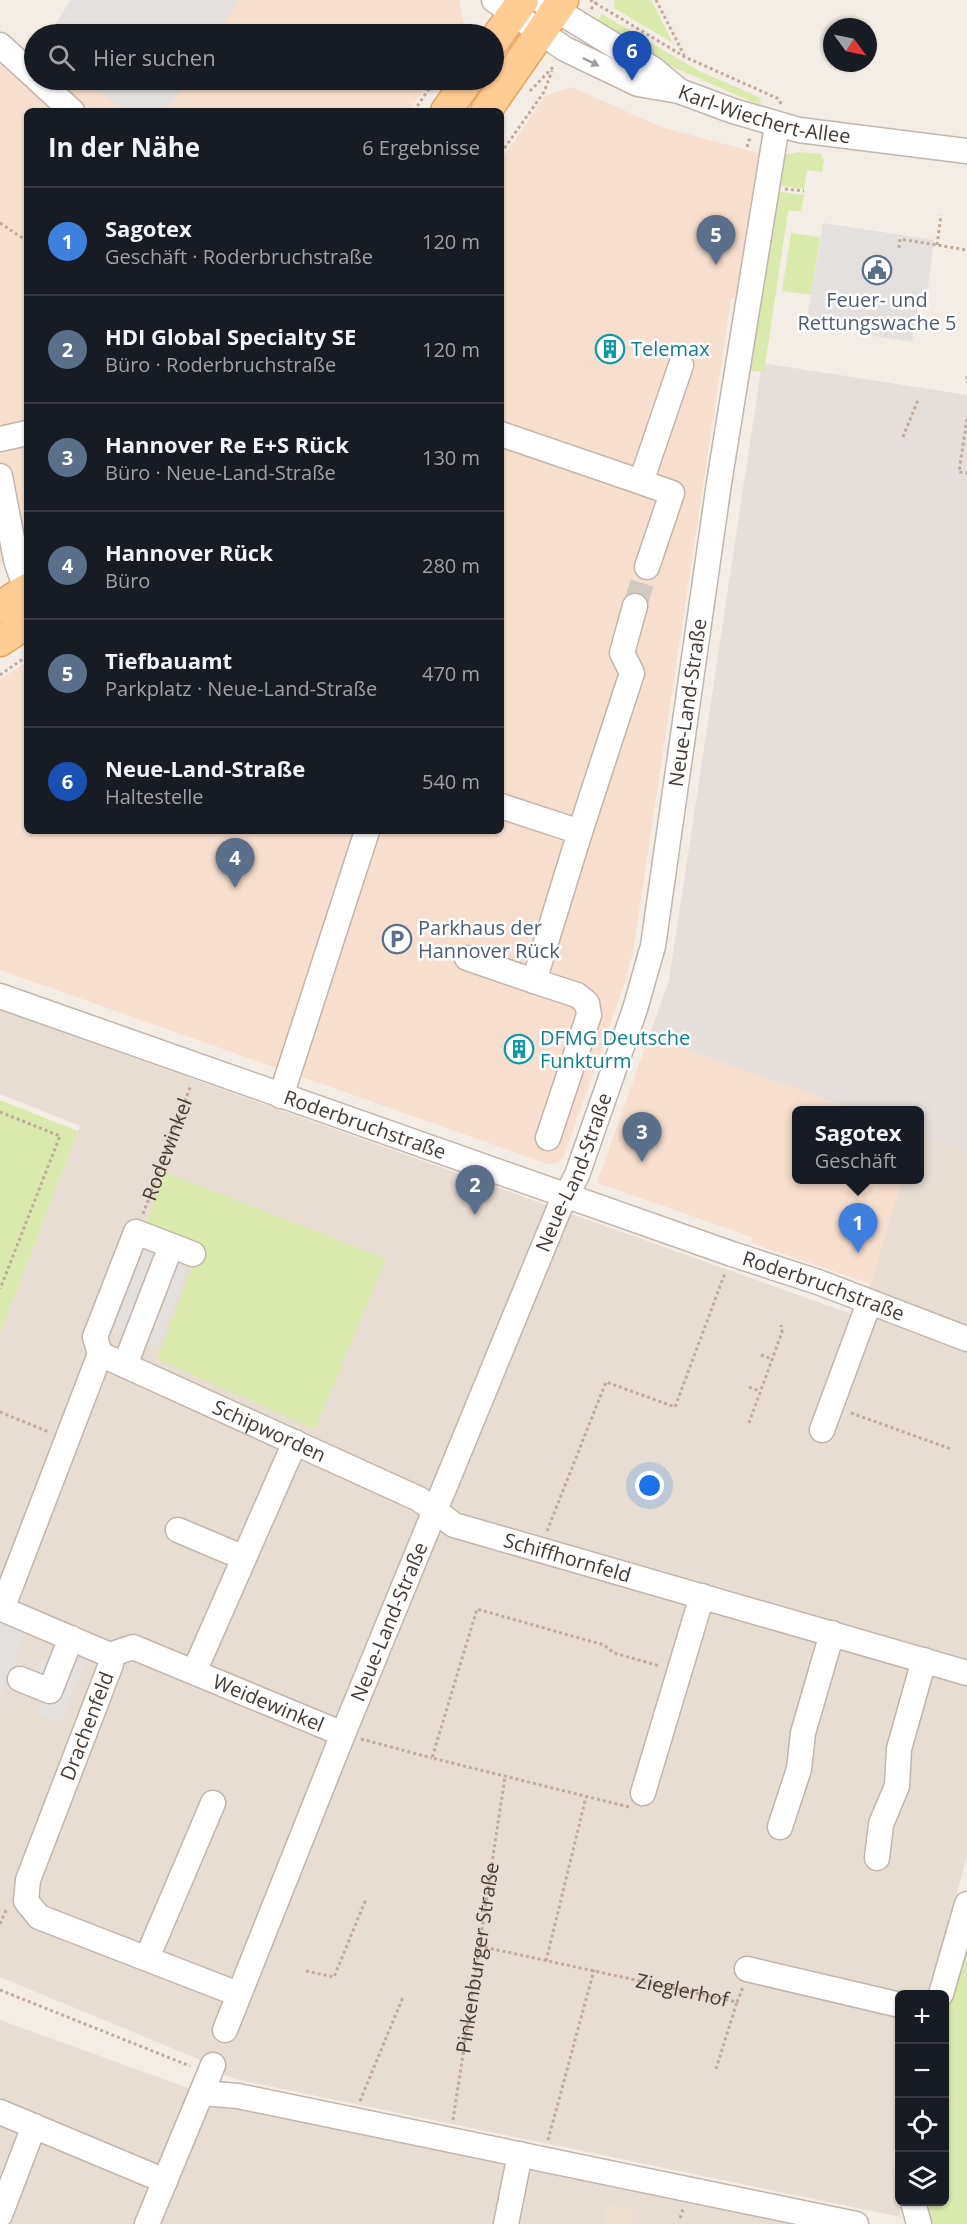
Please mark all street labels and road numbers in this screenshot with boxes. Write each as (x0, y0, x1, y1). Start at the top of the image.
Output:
street label: Karl-Wiechert-Allee (675, 78, 852, 149)
street label: Neue-Land-Straße (662, 617, 713, 789)
street label: Roderbruchstraße (280, 1083, 450, 1165)
street label: Neue-Land-Straße (529, 1089, 618, 1256)
street label: Rodewinkel (135, 1094, 198, 1204)
street label: Roderbruchstraße (739, 1244, 909, 1327)
street label: Schipworden (209, 1393, 330, 1468)
street label: Schiffhornfeld (501, 1526, 634, 1588)
street label: Neue-Land-Straße (344, 1538, 434, 1705)
street label: Drachenfeld (53, 1668, 120, 1784)
street label: Weidewinkel (209, 1668, 328, 1738)
street label: Pinkenburger Straße (449, 1861, 505, 2055)
street label: Zieglerhof (634, 1966, 732, 2013)

